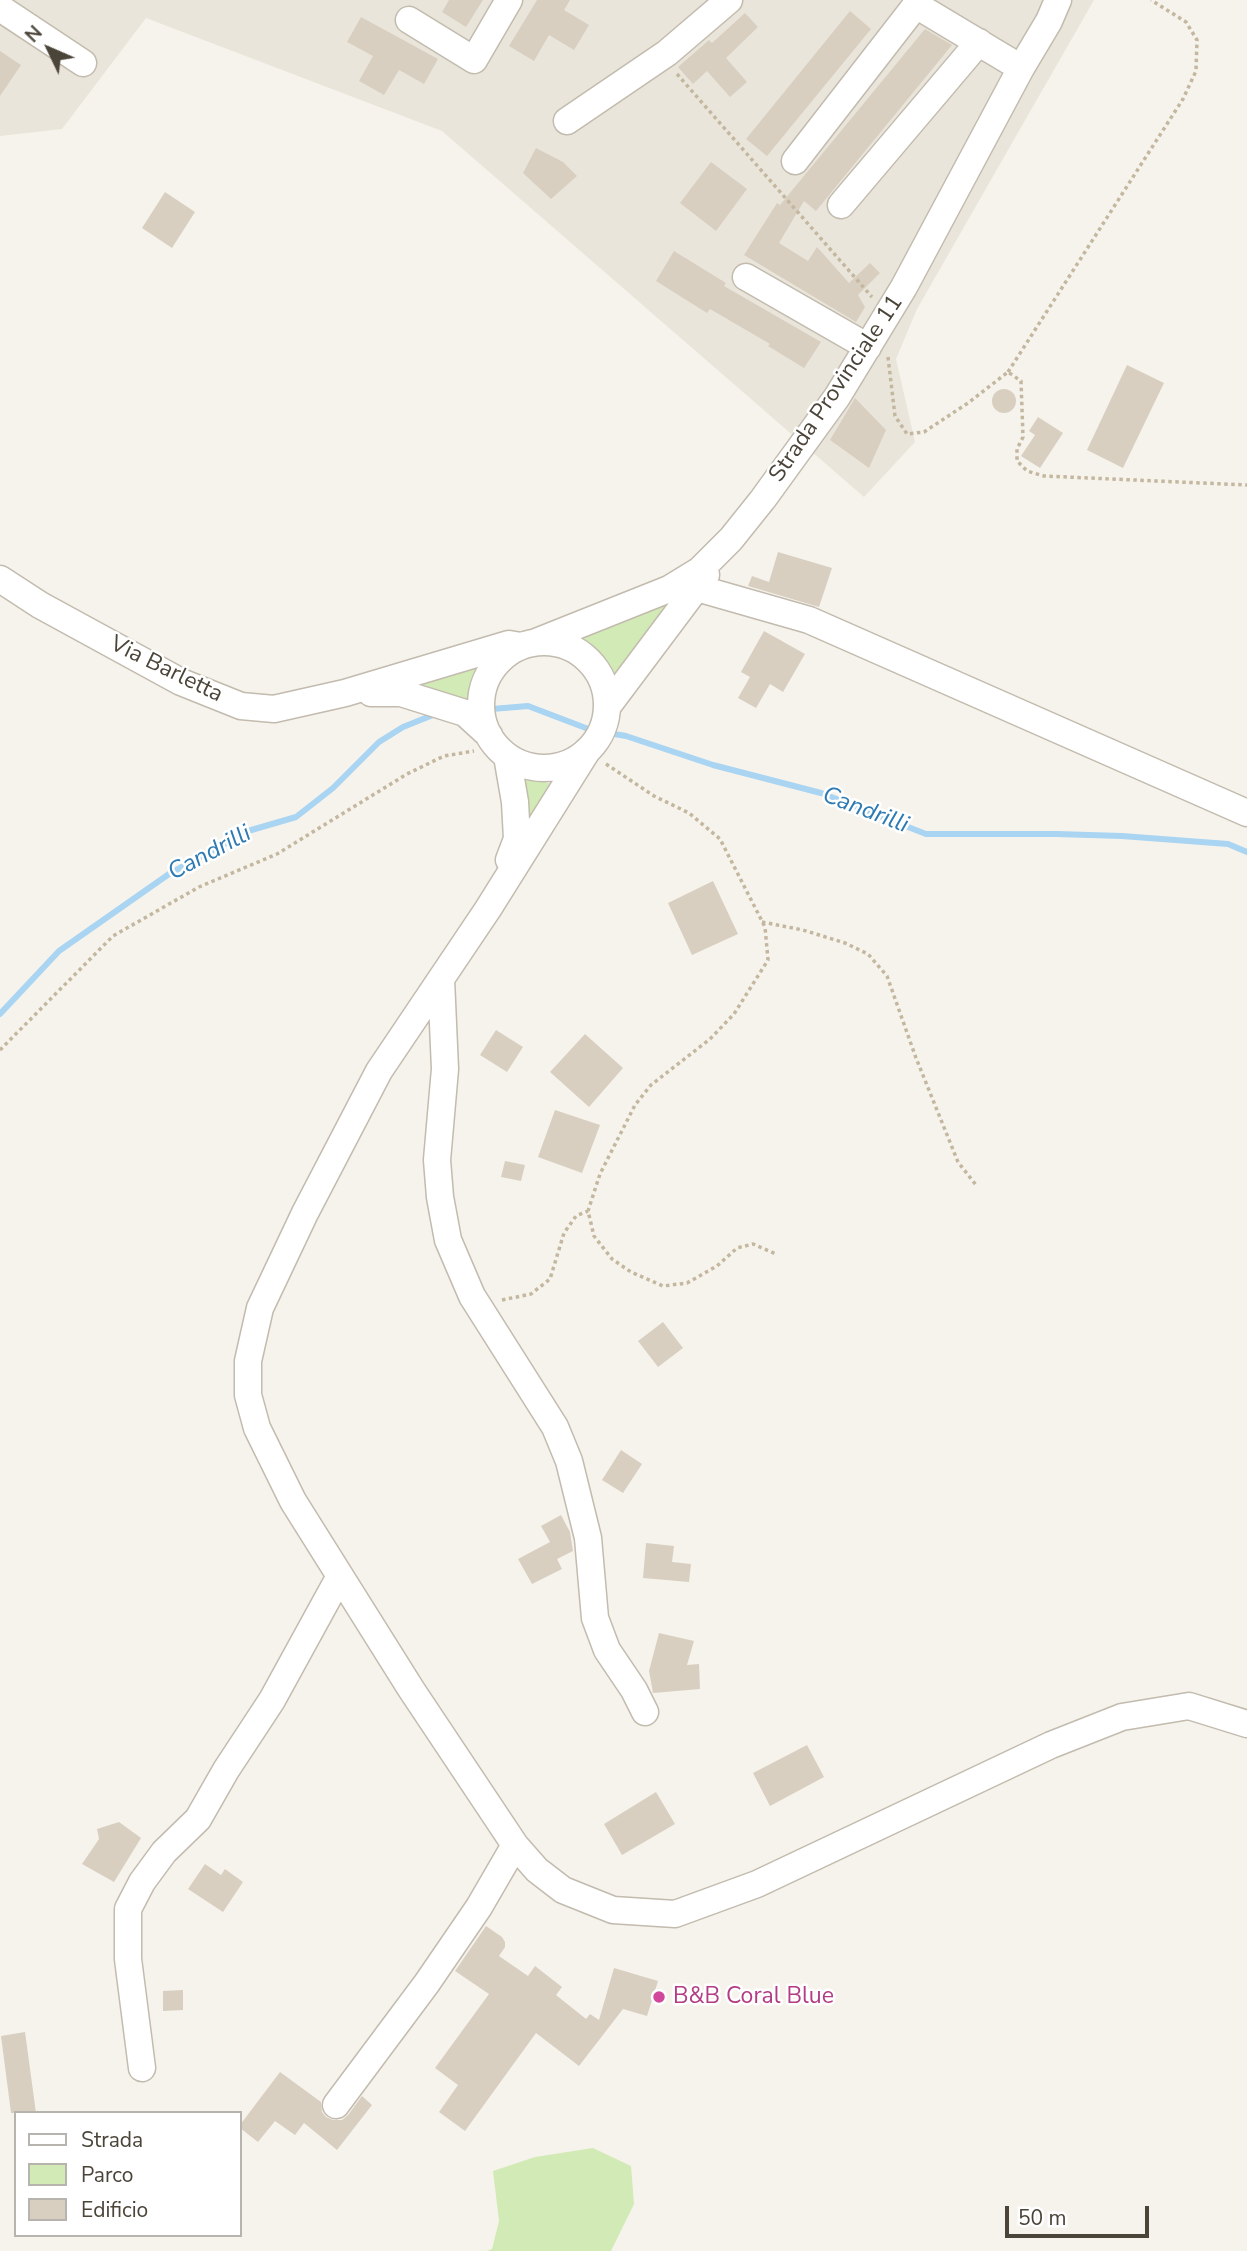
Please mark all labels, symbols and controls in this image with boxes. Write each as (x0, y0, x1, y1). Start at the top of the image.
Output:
north arrow (14, 14, 84, 84)
text: N (20, 20, 48, 49)
street label: Strada Provinciale 11 (764, 290, 910, 488)
street label: Via Barletta (105, 631, 227, 709)
water label: Candrilli (818, 781, 912, 841)
water label: Candrilli (163, 820, 257, 888)
place label: B&B Coral Blue (673, 1983, 834, 2011)
marker: B&B Coral Blue (651, 1989, 667, 2005)
legend (14, 2111, 242, 2237)
text: Strada (81, 2126, 143, 2154)
text: Parco (81, 2161, 134, 2189)
scale bar (1009, 2192, 1152, 2236)
text: Edificio (81, 2196, 148, 2224)
text: 50 m (1018, 2204, 1067, 2232)

